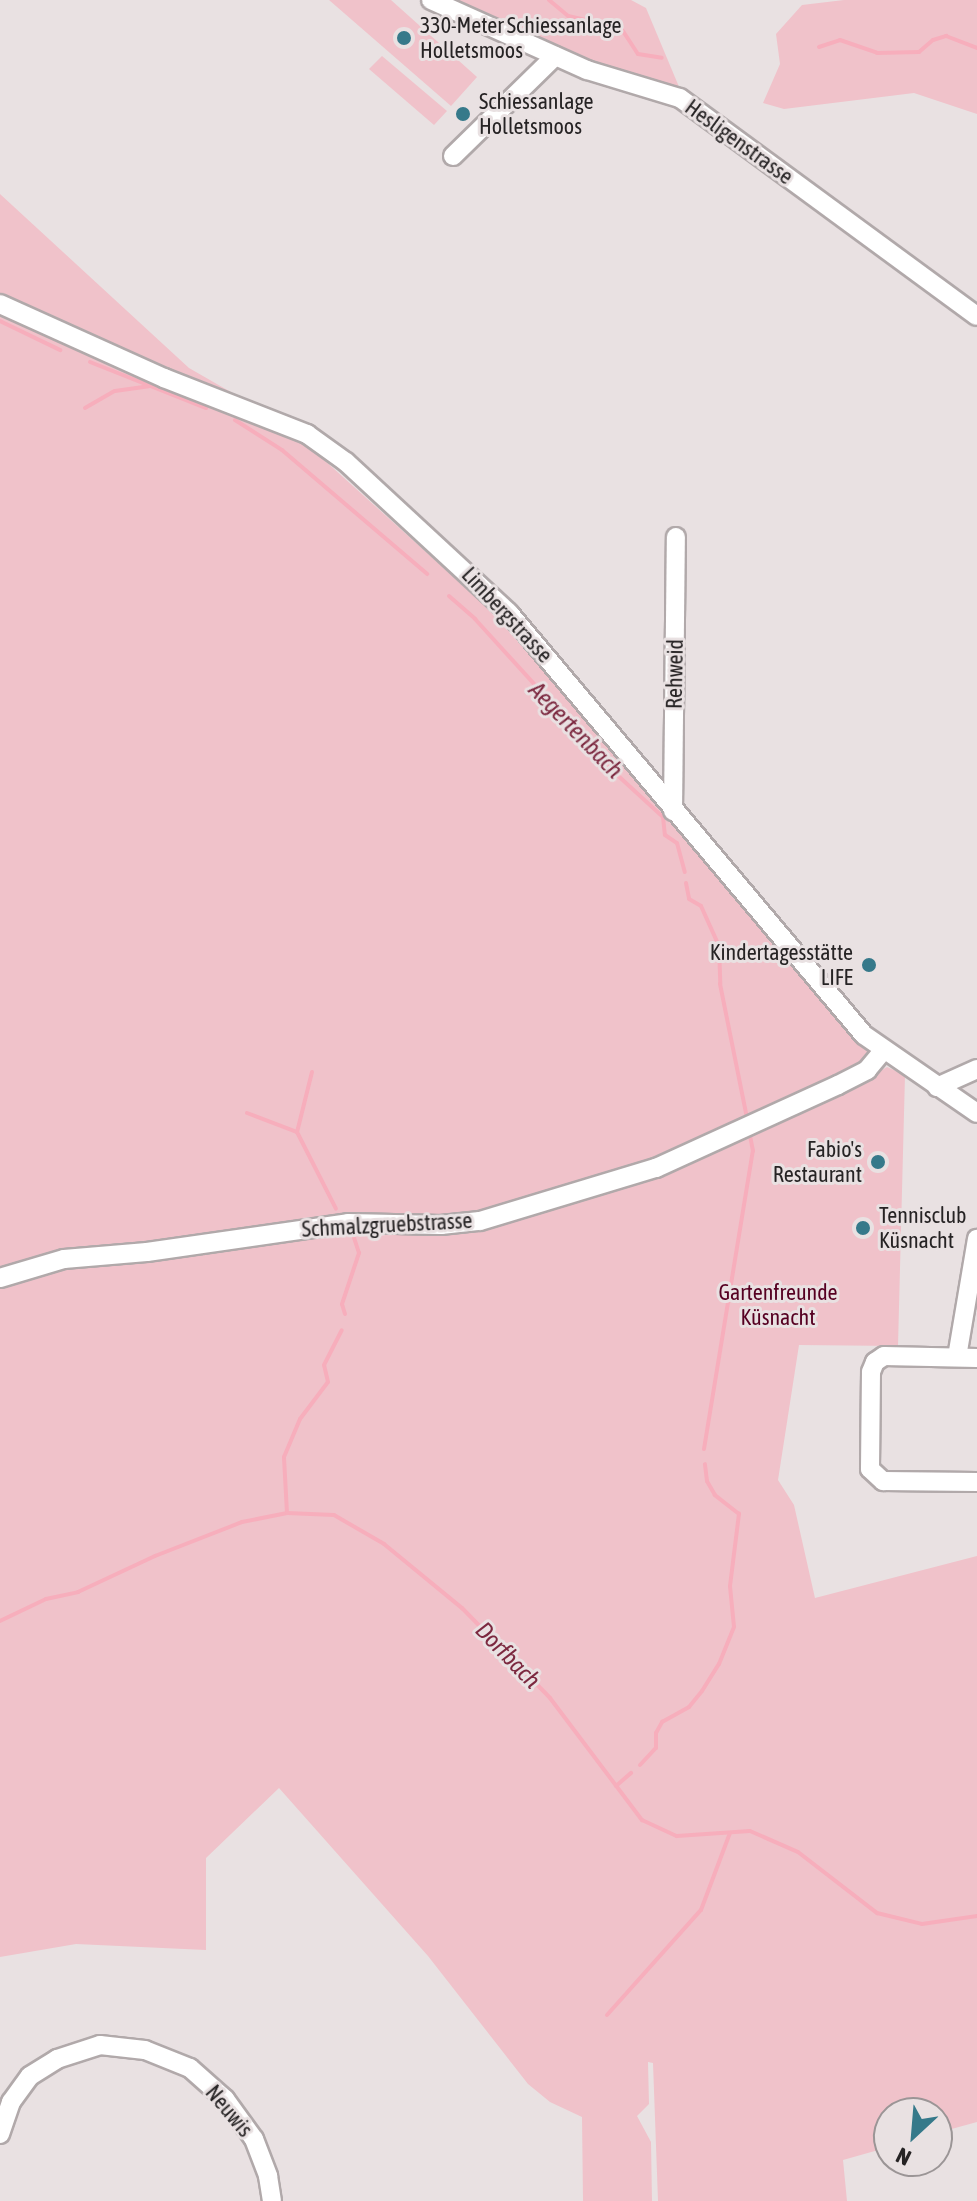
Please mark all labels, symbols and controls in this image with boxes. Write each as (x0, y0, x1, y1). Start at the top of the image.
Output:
place label: 330-Meter Schiessanlage Holletsmoos (420, 12, 621, 64)
marker: 330-Meter Schiessanlage Holletsmoos (395, 29, 413, 47)
place label: Schiessanlage Holletsmoos (479, 88, 594, 140)
street label: Hesligenstrasse (680, 94, 798, 190)
marker: Schiessanlage Holletsmoos (454, 105, 472, 123)
street label: Limbergstrasse (456, 562, 558, 668)
street label: Rehweid (661, 639, 689, 709)
water label: Aegertenbach (523, 676, 629, 784)
place label: Kindertagesstätte LIFE (710, 939, 853, 990)
marker: Kindertagesstätte LIFE (860, 956, 878, 974)
place label: Fabio's Restaurant (773, 1136, 862, 1188)
marker: Fabio's Restaurant (869, 1153, 887, 1171)
place label: Tennisclub Küsnacht (879, 1202, 967, 1254)
street label: Schmalzgruebstrasse (301, 1207, 473, 1243)
marker: Tennisclub Küsnacht (854, 1219, 872, 1237)
park label: Gartenfreunde Küsnacht (718, 1279, 838, 1330)
water label: Dorfbach (469, 1616, 547, 1694)
street label: Neuwis (200, 2080, 258, 2142)
north arrow (873, 2097, 953, 2177)
text: N (892, 2142, 915, 2171)

